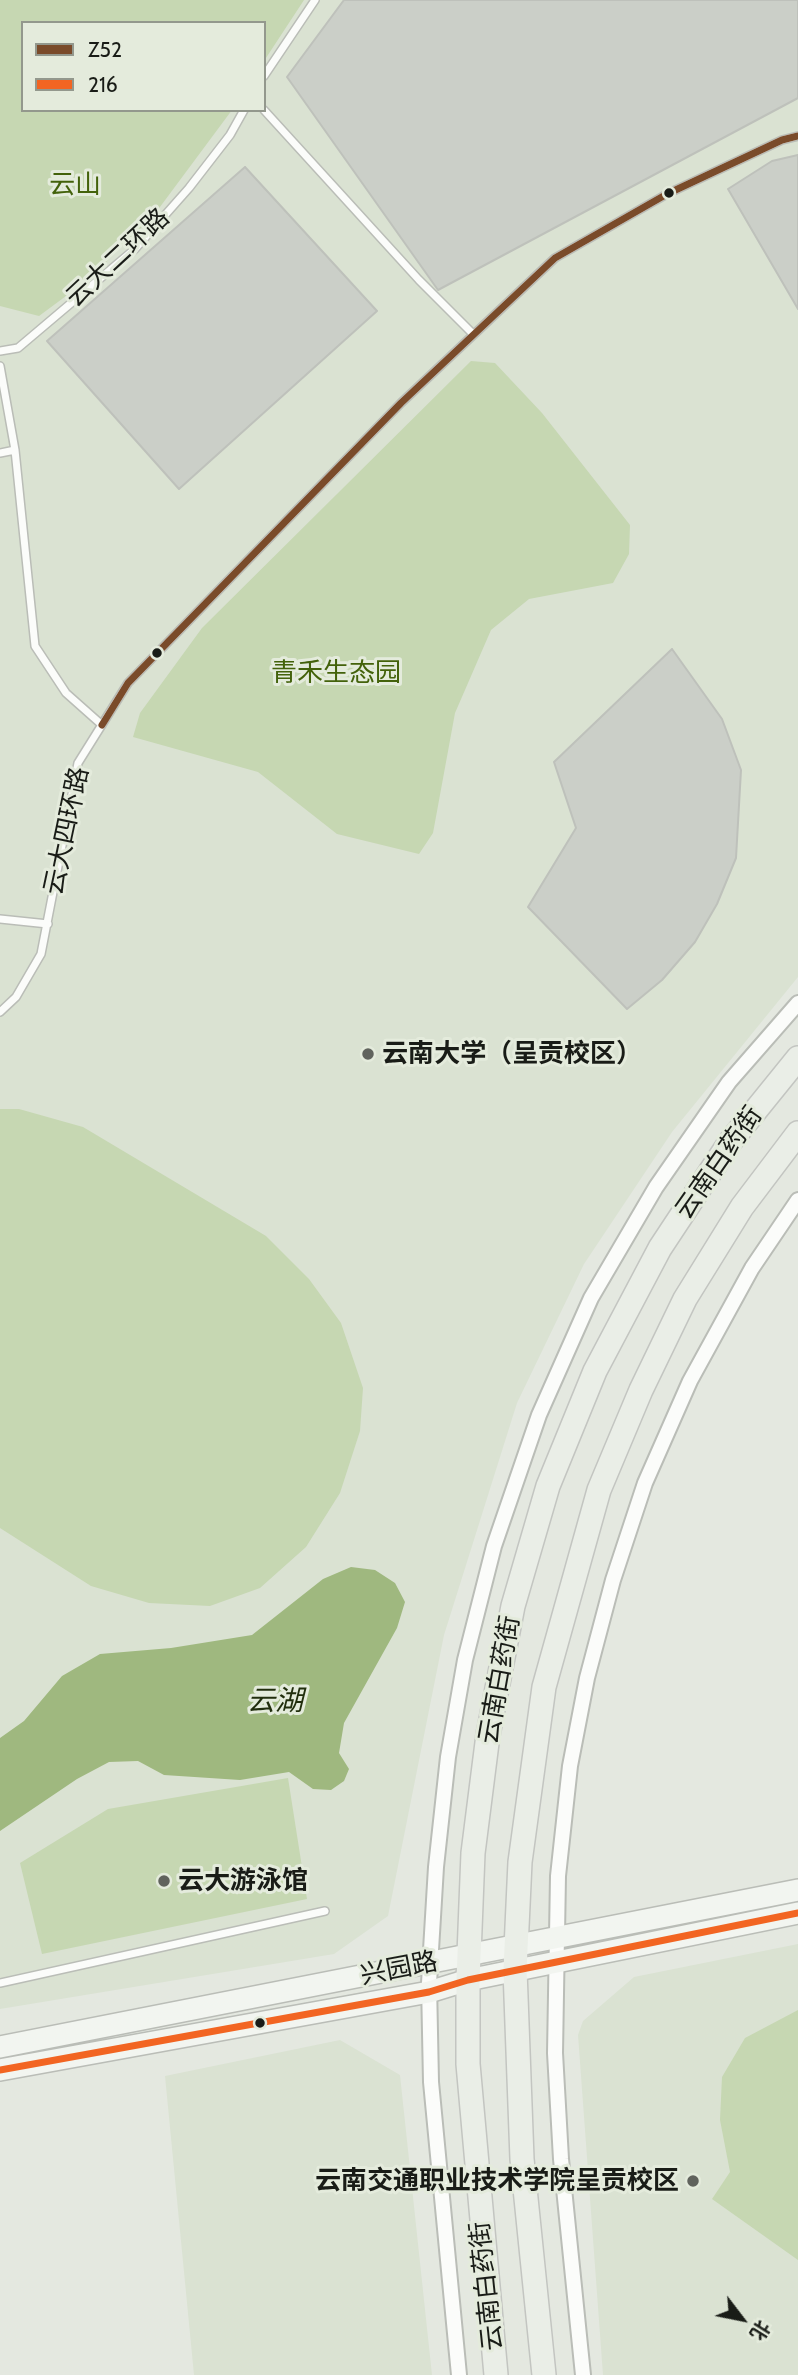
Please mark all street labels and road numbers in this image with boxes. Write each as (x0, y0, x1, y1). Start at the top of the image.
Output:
street label: 云大二环路 (60, 202, 176, 314)
street label: 云大四环路 (38, 764, 96, 898)
street label: 云南白药街 (669, 1101, 769, 1225)
street label: 云南白药街 (473, 1613, 527, 1747)
street label: 兴园路 (358, 1946, 440, 1992)
street label: 云南白药街 (465, 2220, 509, 2352)

